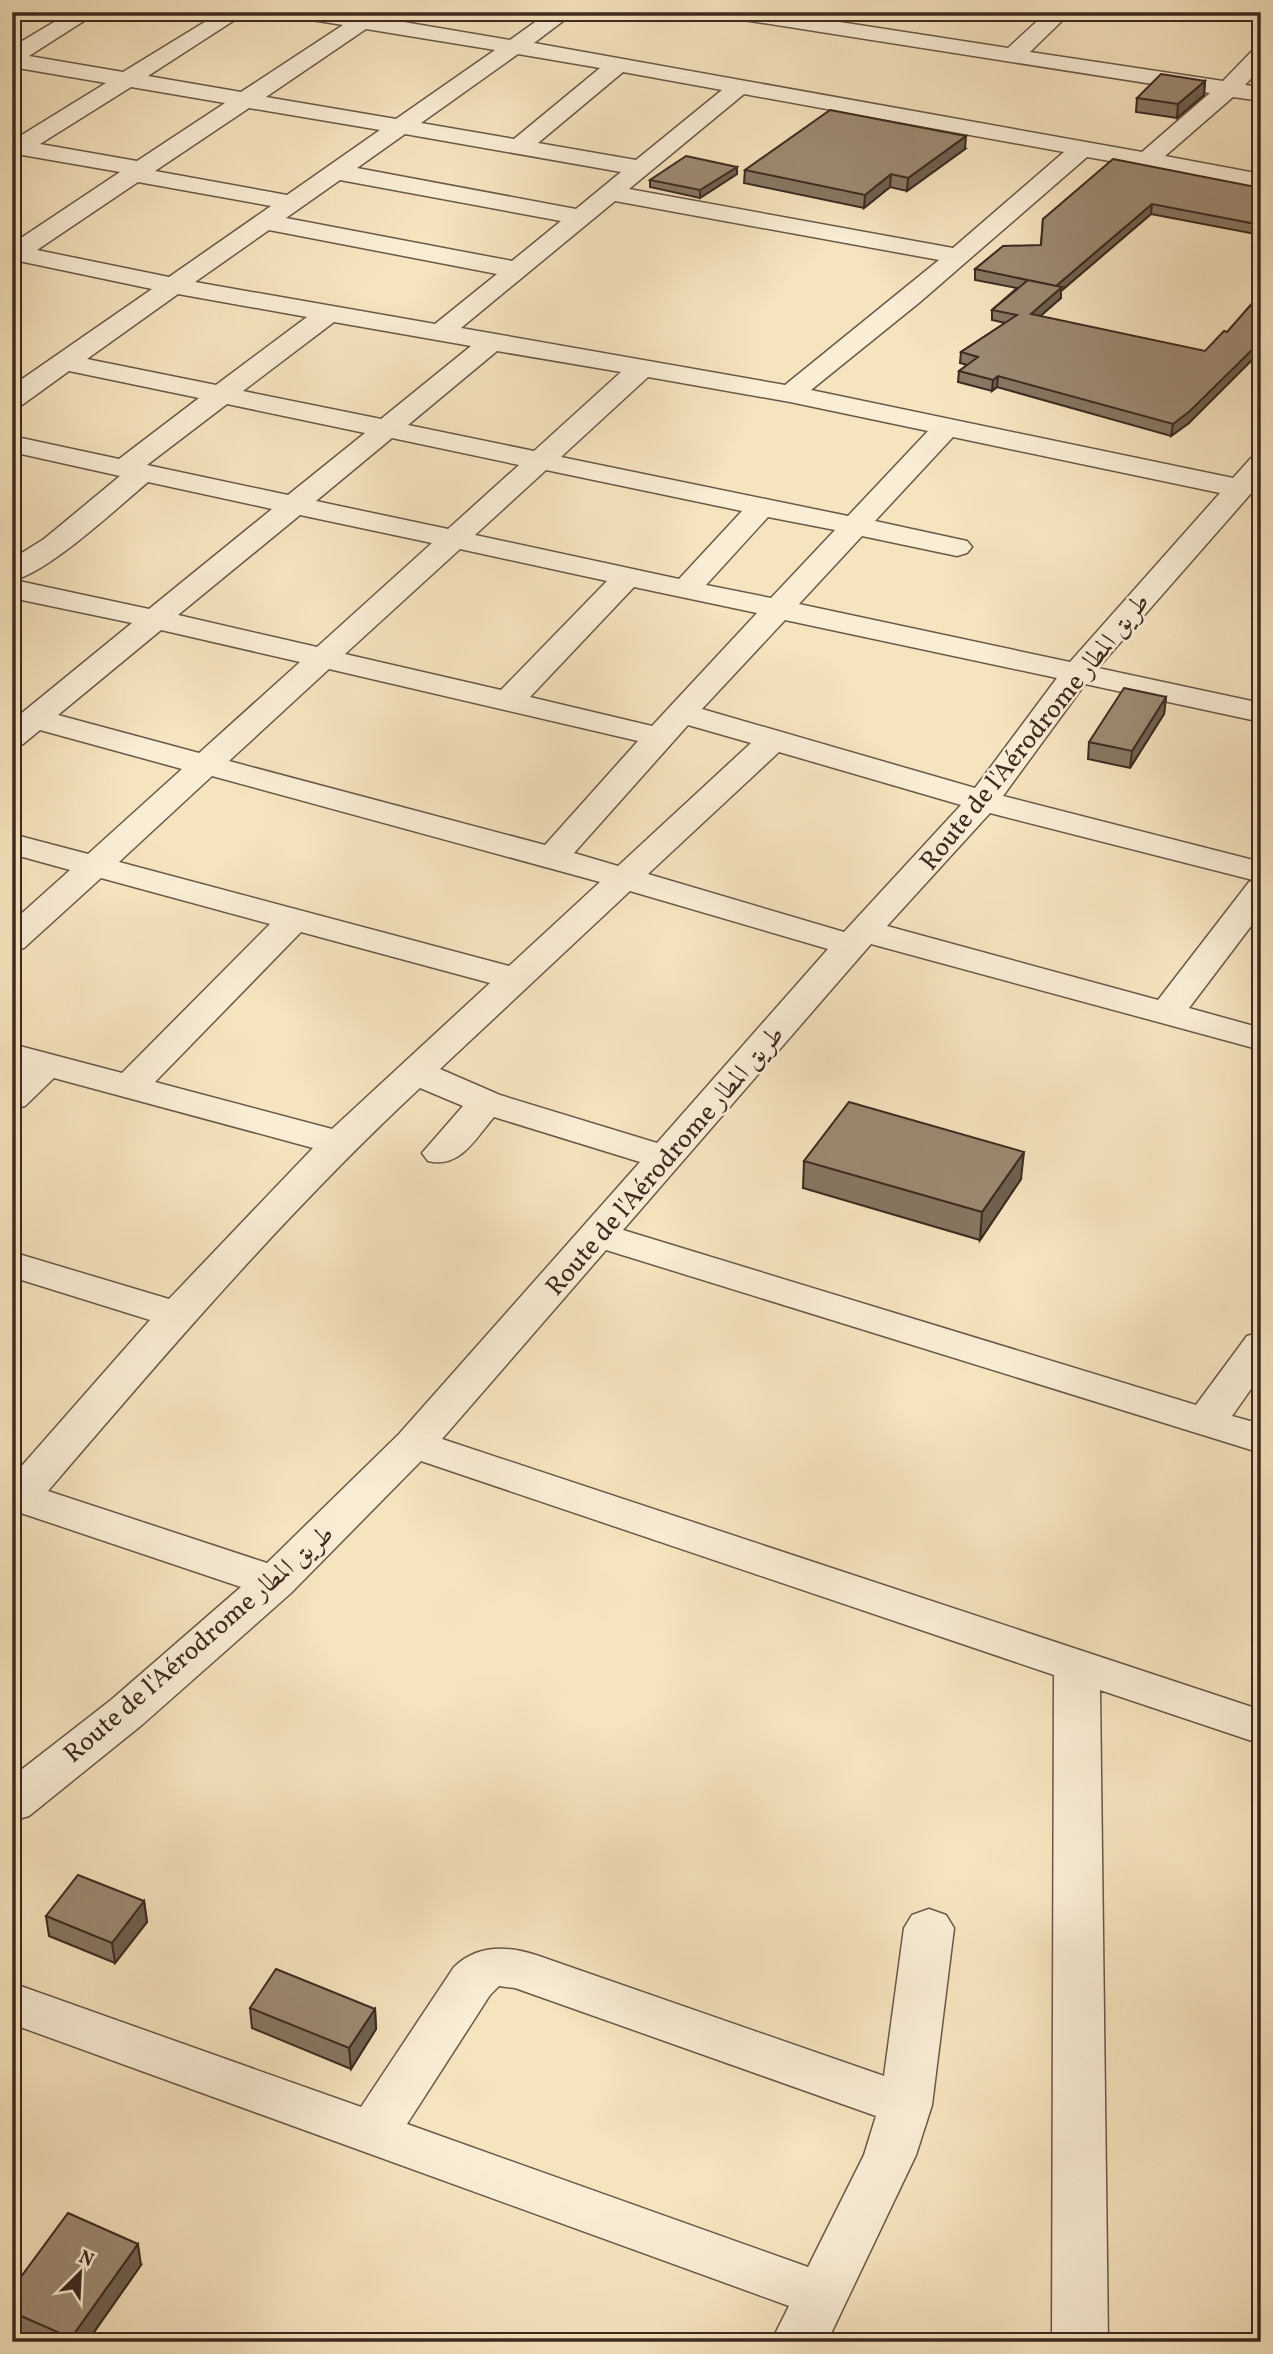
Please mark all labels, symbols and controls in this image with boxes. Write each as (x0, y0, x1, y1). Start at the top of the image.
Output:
street label: Route de l'Aérodrome طريق المطار (912, 586, 1159, 879)
street label: Route de l'Aérodrome طريق المطار (538, 1018, 793, 1304)
street label: Route de l'Aérodrome طريق المطار (56, 1517, 342, 1772)
north arrow (46, 2238, 116, 2308)
text: N (75, 2245, 98, 2274)

